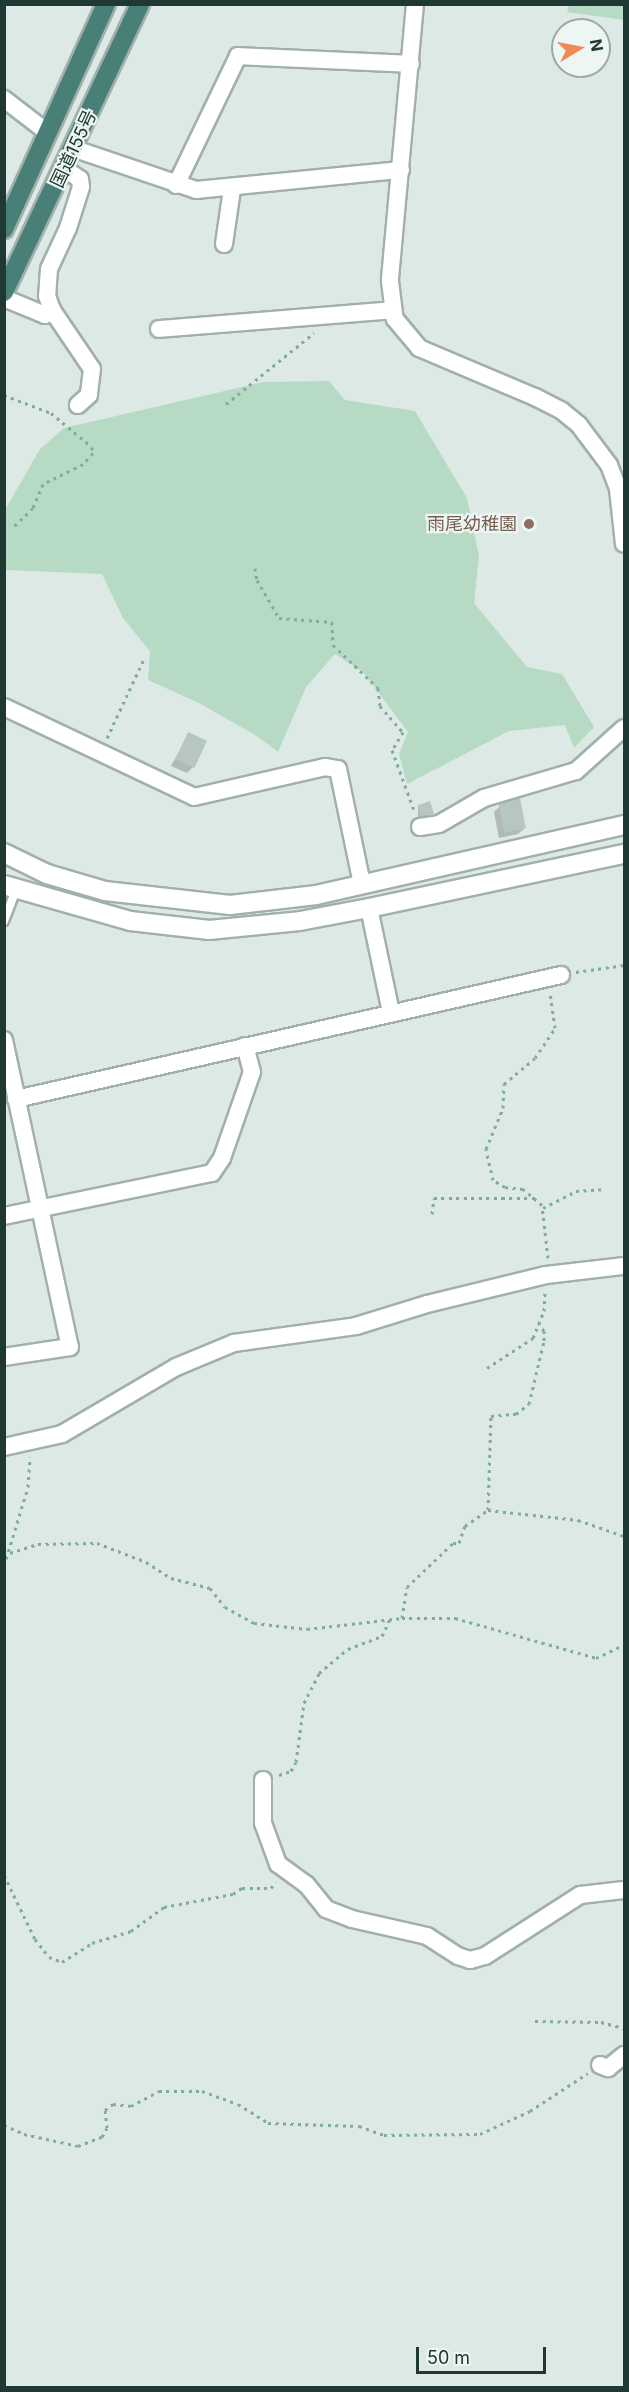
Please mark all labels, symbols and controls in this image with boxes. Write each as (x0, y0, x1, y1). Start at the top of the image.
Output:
north arrow (551, 18, 611, 78)
text: N (586, 37, 608, 53)
street label: 国道155号 (47, 107, 101, 191)
place label: 雨尾幼稚園 (427, 513, 517, 535)
marker: 雨尾幼稚園 (522, 517, 536, 531)
scale bar (419, 2335, 550, 2373)
text: 50 m (427, 2347, 470, 2368)

